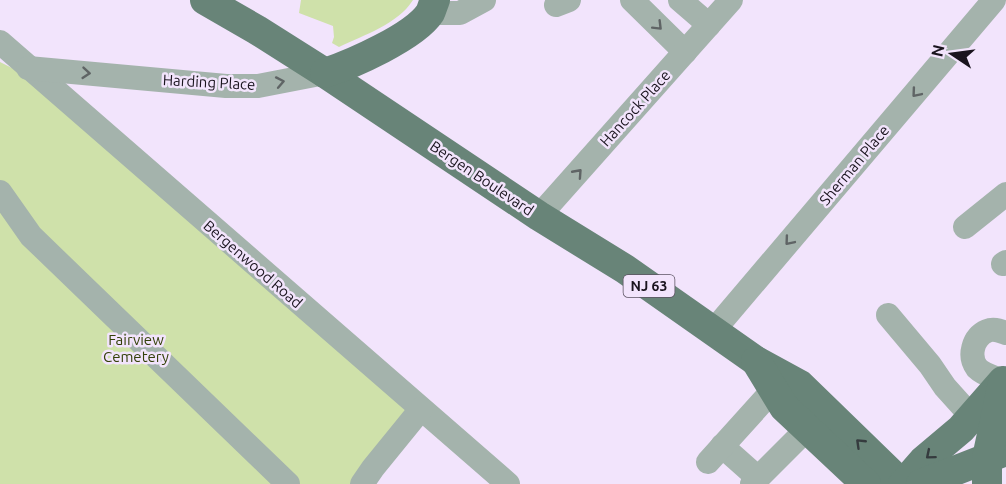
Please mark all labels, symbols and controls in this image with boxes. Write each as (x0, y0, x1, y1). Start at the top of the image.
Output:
one-way arrow (651, 19, 662, 30)
north arrow (922, 24, 982, 84)
text: N (927, 43, 947, 58)
one-way arrow (82, 66, 91, 79)
street label: Hancock Place (596, 67, 674, 149)
street label: Harding Place (162, 71, 256, 93)
one-way arrow (275, 76, 285, 89)
one-way arrow (912, 86, 923, 97)
street label: Sherman Place (816, 122, 892, 208)
street label: Bergen Boulevard (427, 137, 537, 219)
one-way arrow (571, 169, 582, 180)
street label: Bergenwood Road (200, 217, 306, 311)
one-way arrow (786, 234, 797, 245)
road number: NJ 63 (624, 275, 674, 297)
park label: Fairview Cemetery (103, 331, 169, 365)
one-way arrow (857, 439, 867, 450)
one-way arrow (926, 447, 937, 458)

